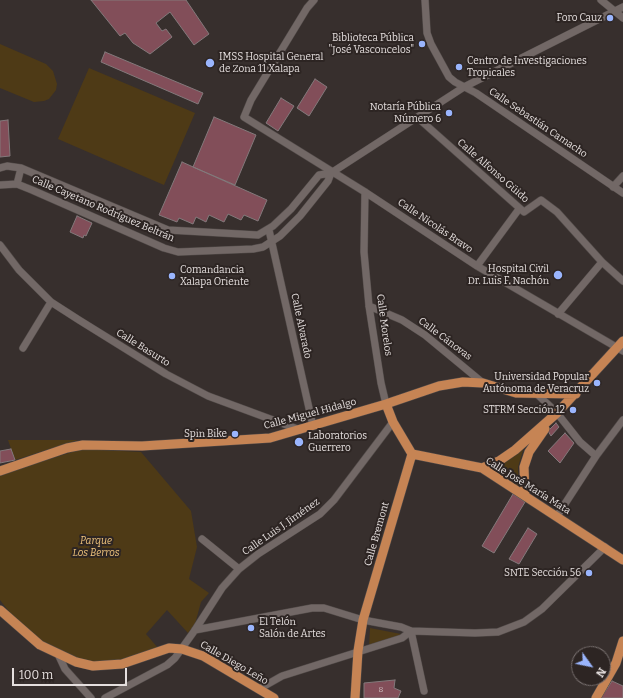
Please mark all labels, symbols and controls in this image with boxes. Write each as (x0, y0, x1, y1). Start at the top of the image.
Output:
place label: Foro Cauz (557, 12, 602, 24)
marker: Foro Cauz (605, 13, 615, 23)
place label: Biblioteca Pública "José Vasconcelos" (328, 32, 414, 56)
marker: Biblioteca Pública "José Vasconcelos" (417, 39, 427, 49)
place label: IMSS Hospital General de Zona 11 Xalapa (219, 51, 323, 74)
place label: Centro de Investigaciones Tropicales (467, 55, 587, 78)
marker: IMSS Hospital General de Zona 11 Xalapa (204, 57, 216, 69)
marker: Centro de Investigaciones Tropicales (454, 62, 464, 72)
street label: Calle Sebastián Camacho (486, 86, 590, 160)
place label: Notaría Pública Número 6 (370, 101, 441, 124)
marker: Notaría Pública Número 6 (444, 108, 454, 118)
street label: Calle Alfonso Güido (455, 137, 531, 205)
street label: Calle Cayetano Rodríguez Beltrán (30, 173, 176, 245)
street label: Calle Nicolás Bravo (395, 196, 475, 256)
place label: Hospital Civil Dr. Luis F. Nachón (468, 263, 549, 286)
place label: Comandancia Xalapa Oriente (180, 264, 249, 288)
marker: Hospital Civil Dr. Luis F. Nachón (552, 269, 564, 281)
marker: Comandancia Xalapa Oriente (167, 271, 177, 281)
street label: Calle Alvarado (288, 292, 314, 360)
street label: Calle Morelos (374, 293, 394, 357)
street label: Calle Cánovas (416, 315, 474, 363)
street label: Calle Basurto (114, 327, 172, 369)
place label: Universidad Popular Autónoma de Veracruz (483, 371, 589, 394)
marker: Universidad Popular Autónoma de Veracruz (592, 378, 602, 388)
street label: Calle Miguel Hidalgo (262, 396, 358, 432)
place label: STFRM Sección 12 (483, 404, 565, 416)
marker: STFRM Sección 12 (568, 405, 578, 415)
place label: Spin Bike (184, 428, 227, 440)
marker: Spin Bike (230, 429, 240, 439)
place label: Laboratorios Guerrero (308, 430, 367, 454)
marker: Laboratorios Guerrero (293, 436, 305, 448)
street label: Calle José María Mata (483, 455, 573, 517)
street label: Calle Luis J. Jiménez (240, 496, 322, 558)
street label: Calle Bremont (362, 501, 392, 567)
park label: Parque Los Berros (73, 535, 119, 558)
place label: SNTE Sección 56 (504, 567, 581, 579)
marker: SNTE Sección 56 (584, 568, 594, 578)
place label: El Telón Salón de Artes (259, 616, 326, 640)
marker: El Telón Salón de Artes (246, 623, 256, 633)
street label: Calle Diego Leño (198, 639, 270, 687)
north arrow (571, 646, 611, 686)
scale bar (14, 660, 129, 686)
text: N (593, 665, 608, 679)
text: 100 m (19, 668, 53, 682)
house number: 8 (379, 685, 383, 695)

